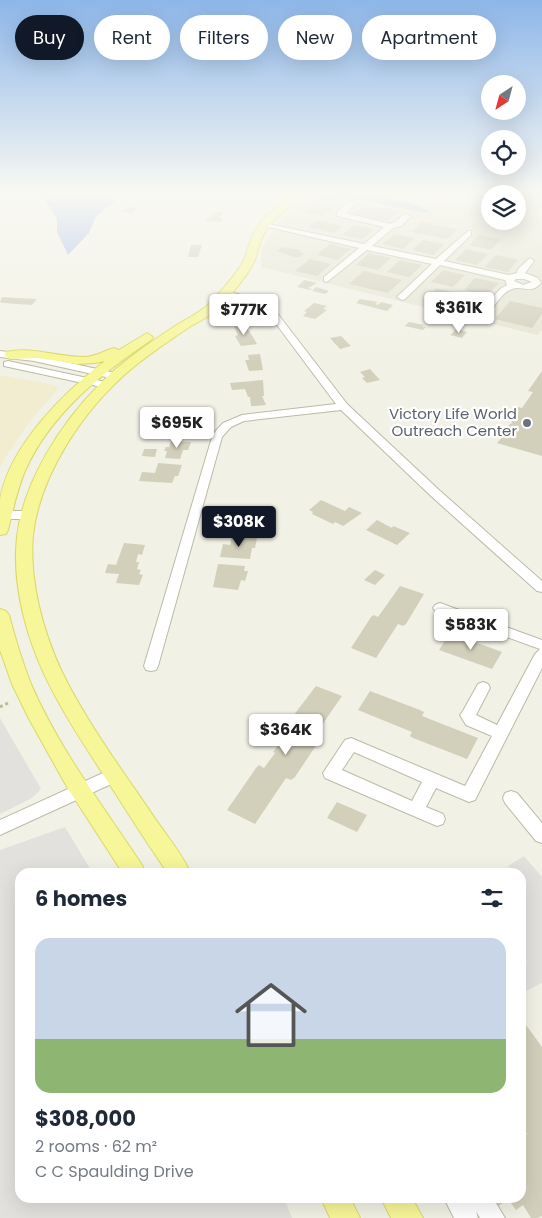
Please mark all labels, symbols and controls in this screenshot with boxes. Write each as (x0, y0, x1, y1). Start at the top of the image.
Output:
chip: Buy (15, 15, 84, 60)
chip: Rent (94, 15, 170, 60)
chip: Filters (180, 15, 268, 60)
chip: New (278, 15, 352, 60)
chip: Apartment (362, 15, 496, 60)
north arrow (481, 75, 526, 120)
map controls (481, 75, 526, 230)
button: locate (481, 130, 526, 175)
button: layers (481, 185, 526, 230)
pin: $361K (424, 292, 494, 334)
pin: $777K (209, 294, 279, 336)
text: $361K (435, 296, 483, 319)
text: $777K (220, 298, 268, 321)
place label: Victory Life World Outreach Center (389, 403, 517, 441)
pin: $695K (142, 406, 212, 449)
text: $695K (151, 411, 203, 434)
marker: Victory Life World Outreach Center (521, 417, 533, 429)
pin: $308K (204, 506, 274, 548)
text: $308K (213, 510, 265, 533)
pin: $583K (436, 608, 506, 651)
text: $583K (445, 613, 497, 636)
pin: $364K (251, 714, 321, 756)
text: $364K (260, 718, 312, 741)
text: 6 homes (35, 884, 127, 913)
icon: filters (478, 884, 506, 912)
icon: home (226, 970, 316, 1060)
text: $308,000 (35, 1104, 136, 1133)
text: 2 rooms · 62 m² (35, 1135, 157, 1158)
text: C C Spaulding Drive (35, 1160, 194, 1183)

